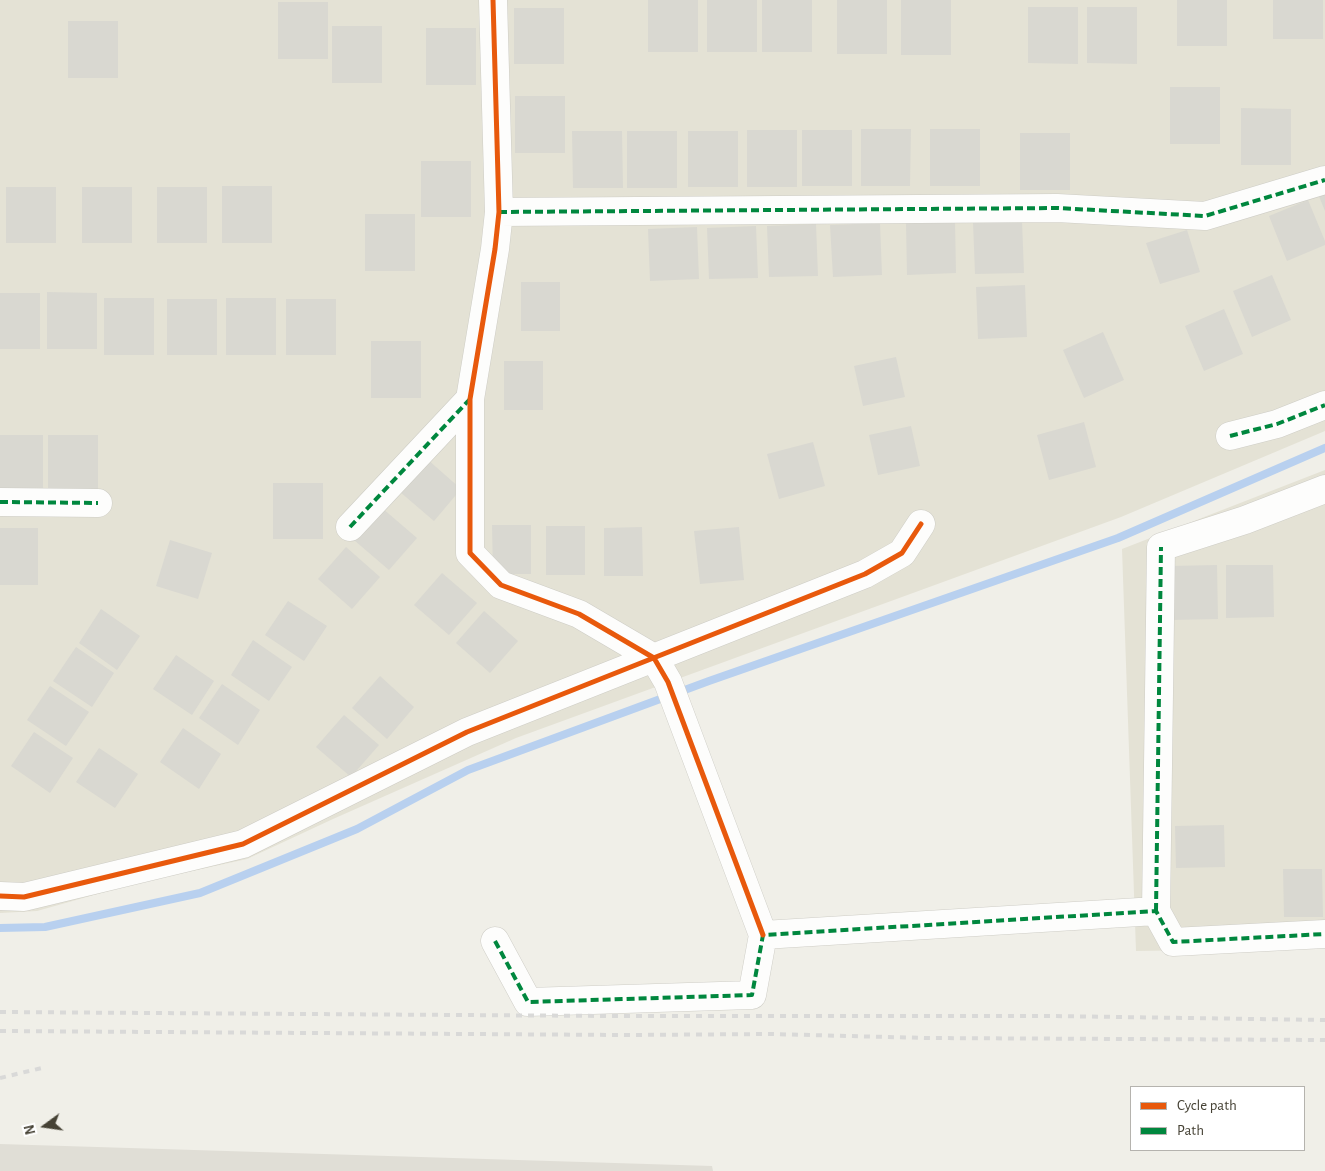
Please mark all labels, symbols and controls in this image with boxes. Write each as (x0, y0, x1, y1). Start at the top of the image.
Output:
legend (1130, 1086, 1305, 1151)
text: Cycle path (1177, 1098, 1237, 1113)
north arrow (20, 1101, 70, 1151)
text: N (22, 1123, 38, 1136)
text: Path (1177, 1123, 1204, 1138)

